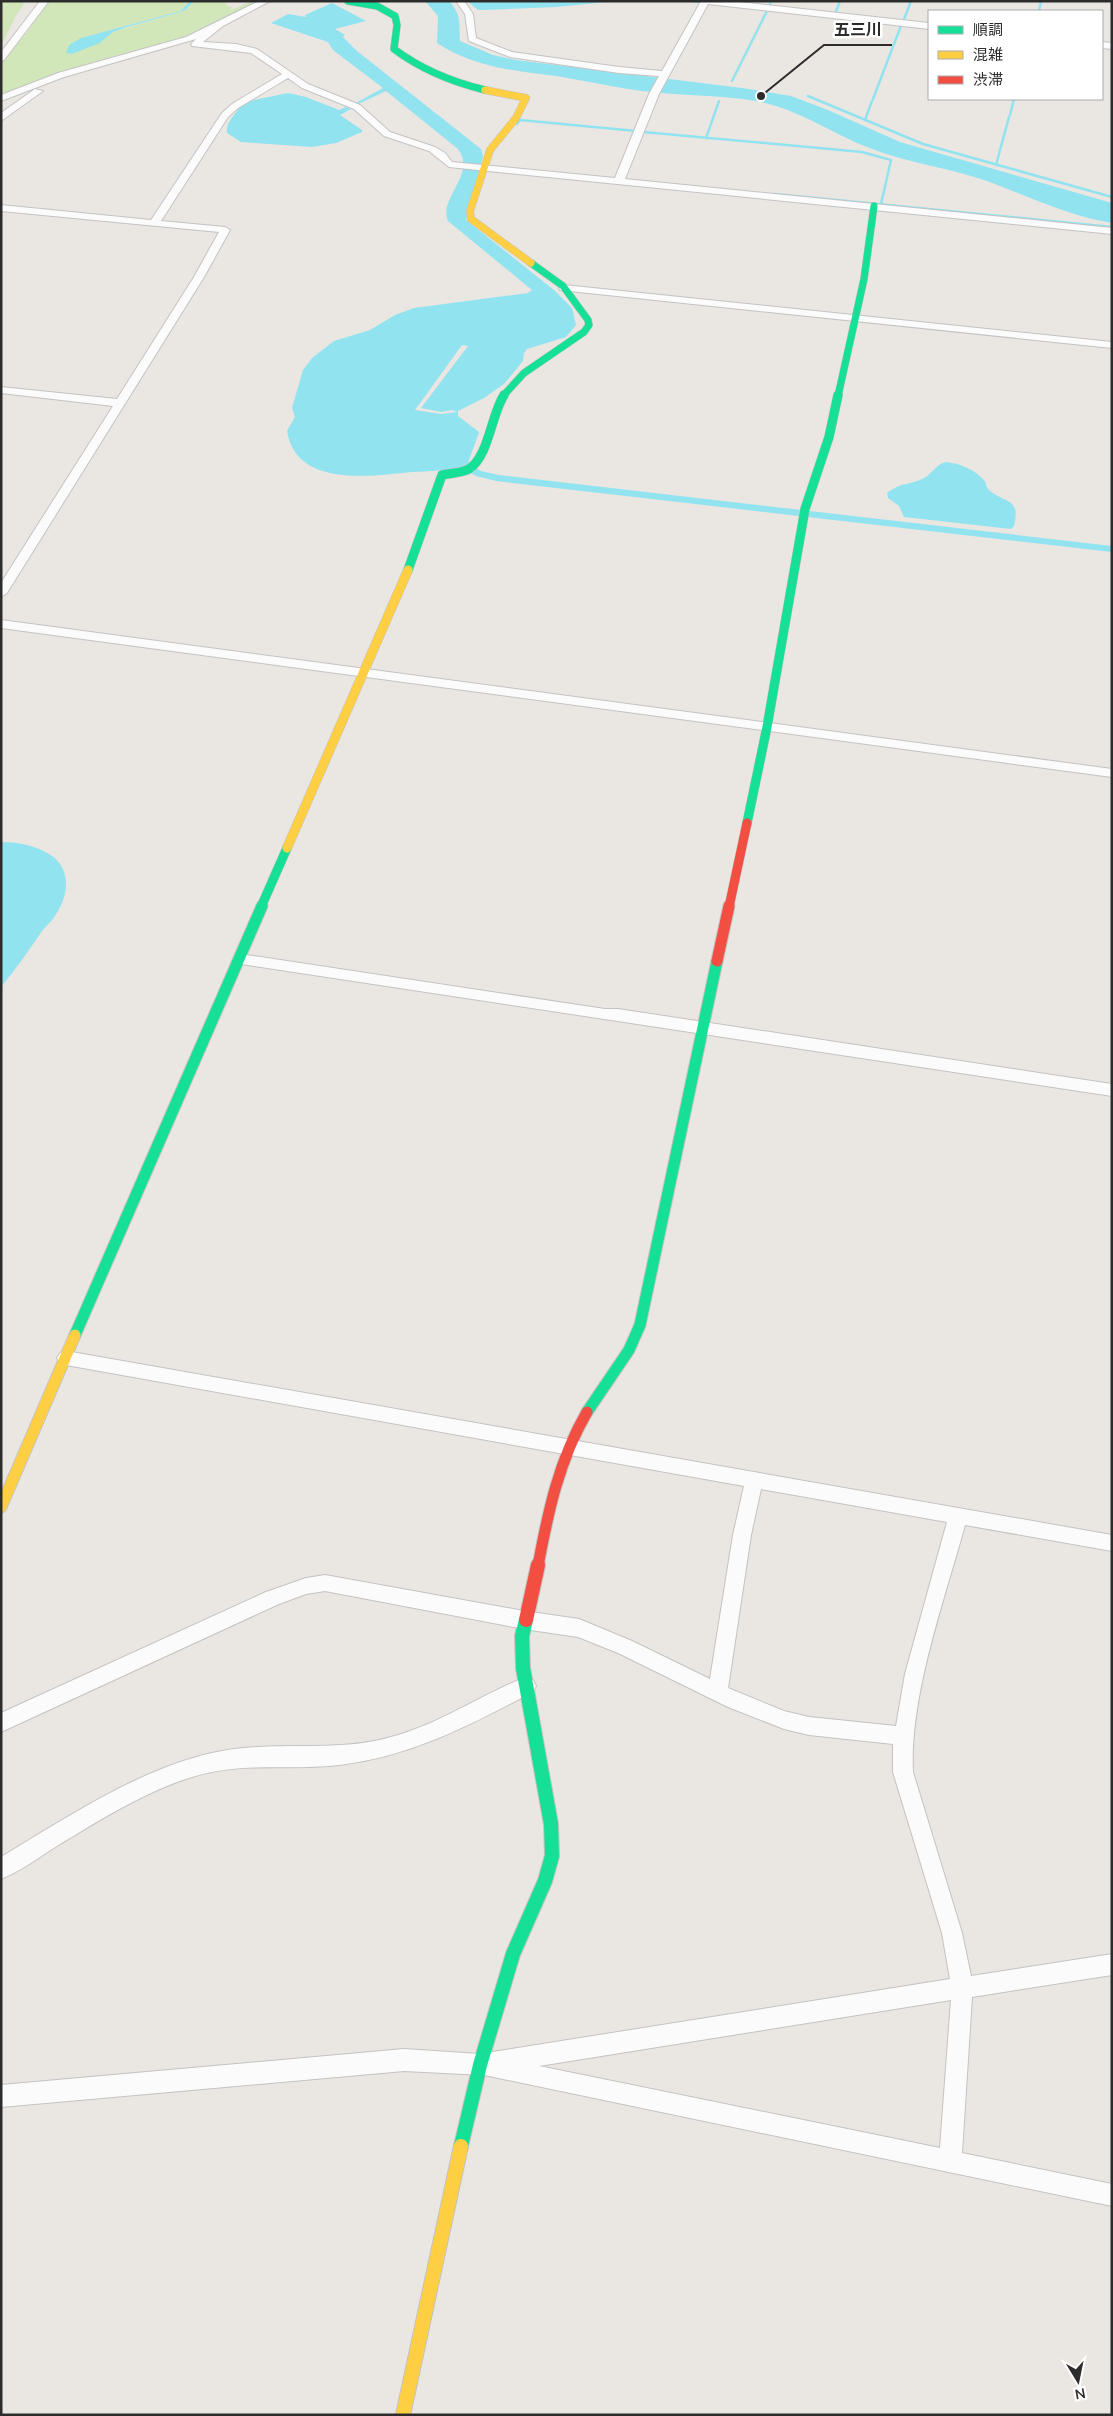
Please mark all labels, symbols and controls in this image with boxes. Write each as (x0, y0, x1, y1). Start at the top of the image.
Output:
legend (928, 10, 1103, 100)
callout: 五三川 (824, 14, 892, 45)
text: 五三川 (834, 19, 882, 41)
text: 順調 (973, 20, 1003, 40)
text: 混雑 (973, 45, 1003, 65)
text: 渋滞 (973, 70, 1003, 90)
north arrow (1053, 2356, 1103, 2406)
text: N (1073, 2383, 1087, 2404)

